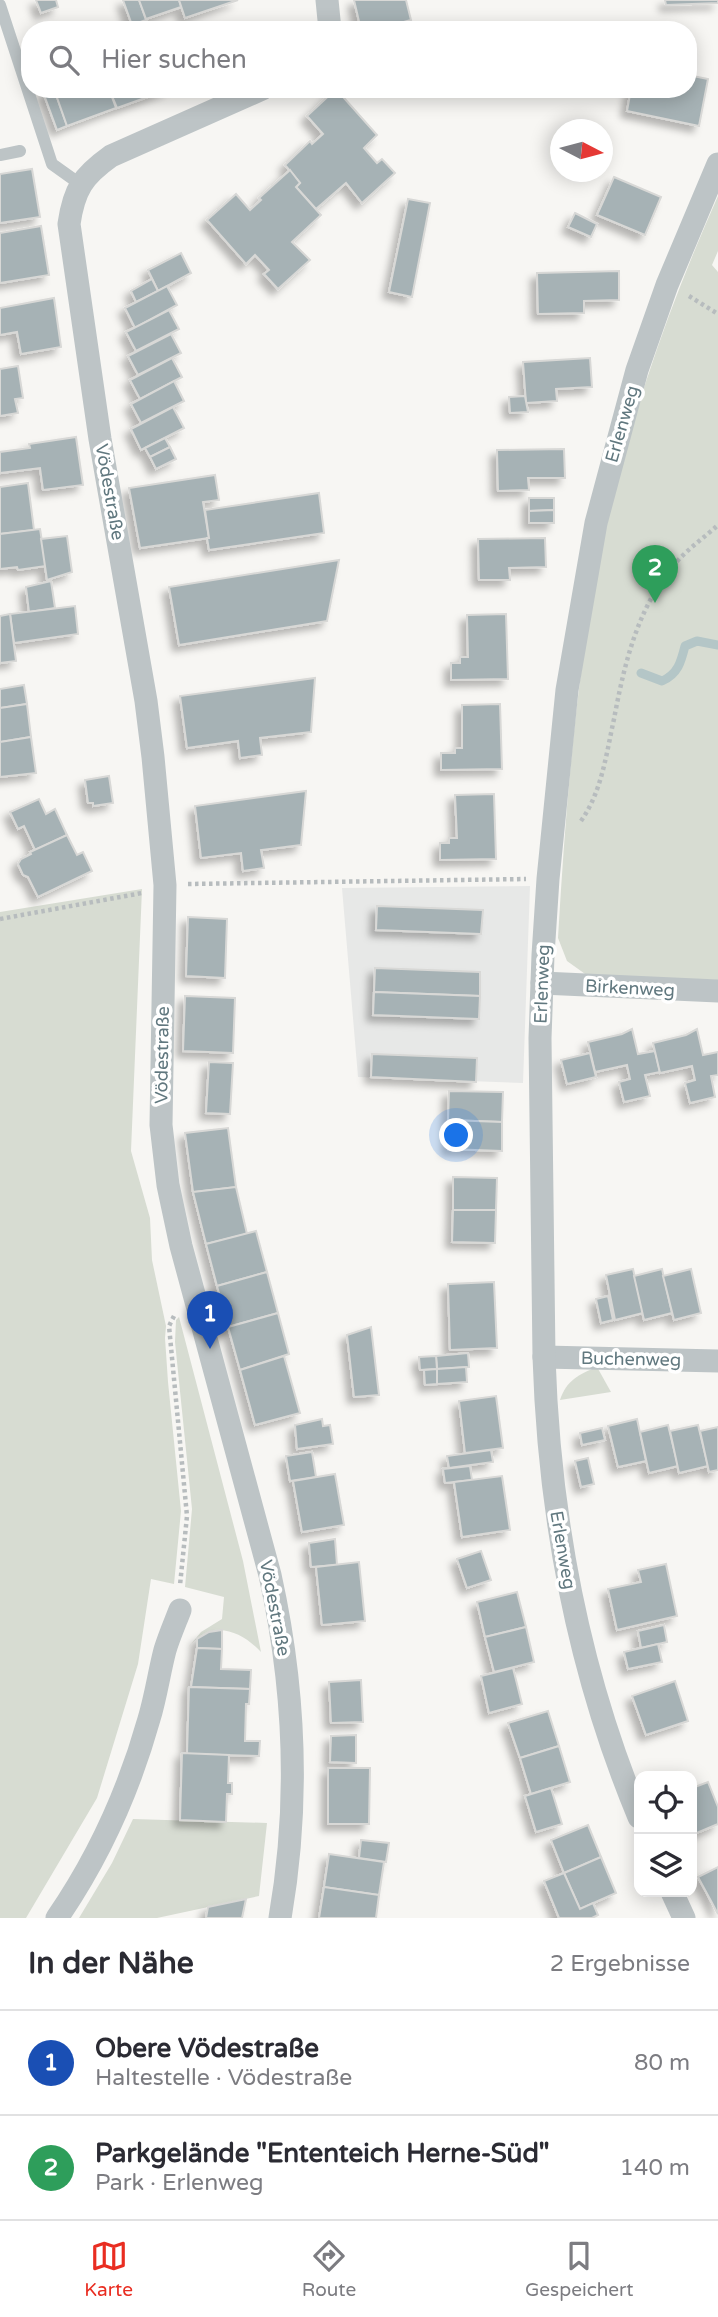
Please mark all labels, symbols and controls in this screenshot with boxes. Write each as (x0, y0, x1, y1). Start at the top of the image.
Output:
search box (21, 21, 697, 98)
icon: search (45, 41, 83, 79)
text: Hier suchen (101, 44, 247, 75)
north arrow (550, 119, 613, 182)
street label: Erlenweg (600, 383, 644, 465)
street label: Vödestraße (91, 442, 129, 542)
pin: 2 (632, 545, 678, 603)
street label: Erlenweg (530, 944, 554, 1024)
street label: Birkenweg (584, 975, 676, 1001)
street label: Vödestraße (150, 1006, 174, 1104)
your location (439, 1118, 473, 1152)
pin: 1 (187, 1291, 233, 1349)
street label: Buchenweg (581, 1347, 681, 1371)
street label: Erlenweg (545, 1509, 581, 1591)
street label: Vödestraße (255, 1558, 295, 1658)
map controls (634, 1771, 697, 1897)
button: locate (634, 1771, 697, 1834)
button: layers (634, 1834, 697, 1897)
text: In der Nähe (28, 1945, 194, 1982)
text: 2 Ergebnisse (550, 1950, 690, 1978)
text: Obere Vödestraße (95, 2033, 319, 2064)
text: 1 (44, 2049, 58, 2077)
text: 80 m (634, 2049, 690, 2077)
text: Haltestelle · Vödestraße (95, 2064, 352, 2092)
text: Parkgelände "Ententeich Herne-Süd" (95, 2138, 550, 2169)
text: 2 (44, 2154, 58, 2182)
text: 140 m (620, 2154, 690, 2182)
text: Park · Erlenweg (95, 2169, 264, 2197)
tab: Karte (84, 2237, 133, 2301)
tab: Route (302, 2237, 356, 2301)
tab: Gespeichert (525, 2237, 634, 2301)

